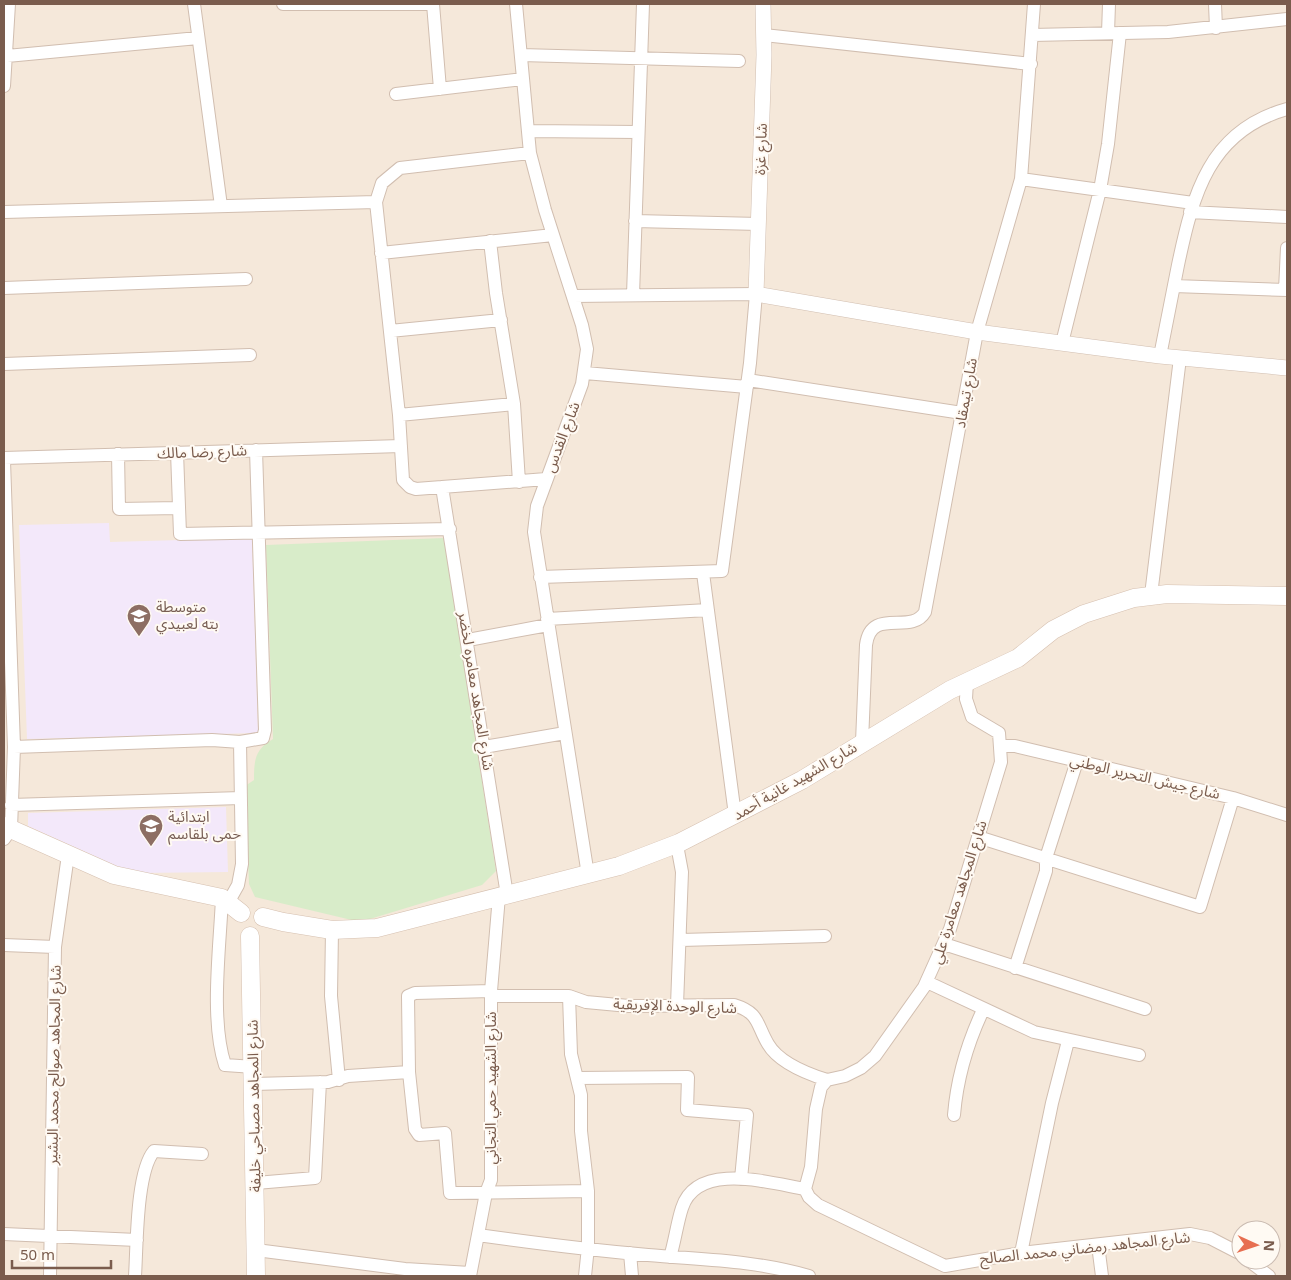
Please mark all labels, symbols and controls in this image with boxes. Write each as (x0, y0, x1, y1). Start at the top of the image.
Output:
street label: شارع غزة (749, 122, 774, 175)
street label: شارع تيمقاد (949, 356, 984, 430)
street label: شارع القدس (538, 398, 587, 476)
street label: شارع رضا مالك (157, 439, 248, 466)
place label: متوسطة بته لعبيدي (156, 596, 219, 635)
school or university icon: متوسطة بته لعبيدي (126, 603, 152, 637)
street label: شارع المجاهد معامره لخضر (451, 609, 499, 772)
street label: شارع الشهيد غانية أحمد (729, 736, 862, 826)
street label: شارع جيش التحرير الوطني (1067, 749, 1223, 806)
place label: ابتدائية حمى بلقاسم (168, 806, 241, 845)
school or university icon: ابتدائية حمى بلقاسم (138, 813, 164, 847)
street label: شارع المجاهد معامرة علي (925, 817, 994, 967)
street label: شارع المجاهد صوالح محمد البشير (41, 964, 68, 1166)
street label: شارع الوحدة الإفريقية (613, 993, 737, 1020)
street label: شارع الشهيد حمي التجاني (480, 1011, 503, 1164)
street label: شارع المجاهد مصباحي خليفة (241, 1019, 268, 1193)
north arrow (1231, 1220, 1281, 1270)
street label: شارع المجاهد رمضاني محمد الصالح (979, 1226, 1192, 1271)
scale bar (12, 1238, 111, 1270)
text: N (1260, 1240, 1279, 1252)
text: 50 m (20, 1244, 55, 1264)

